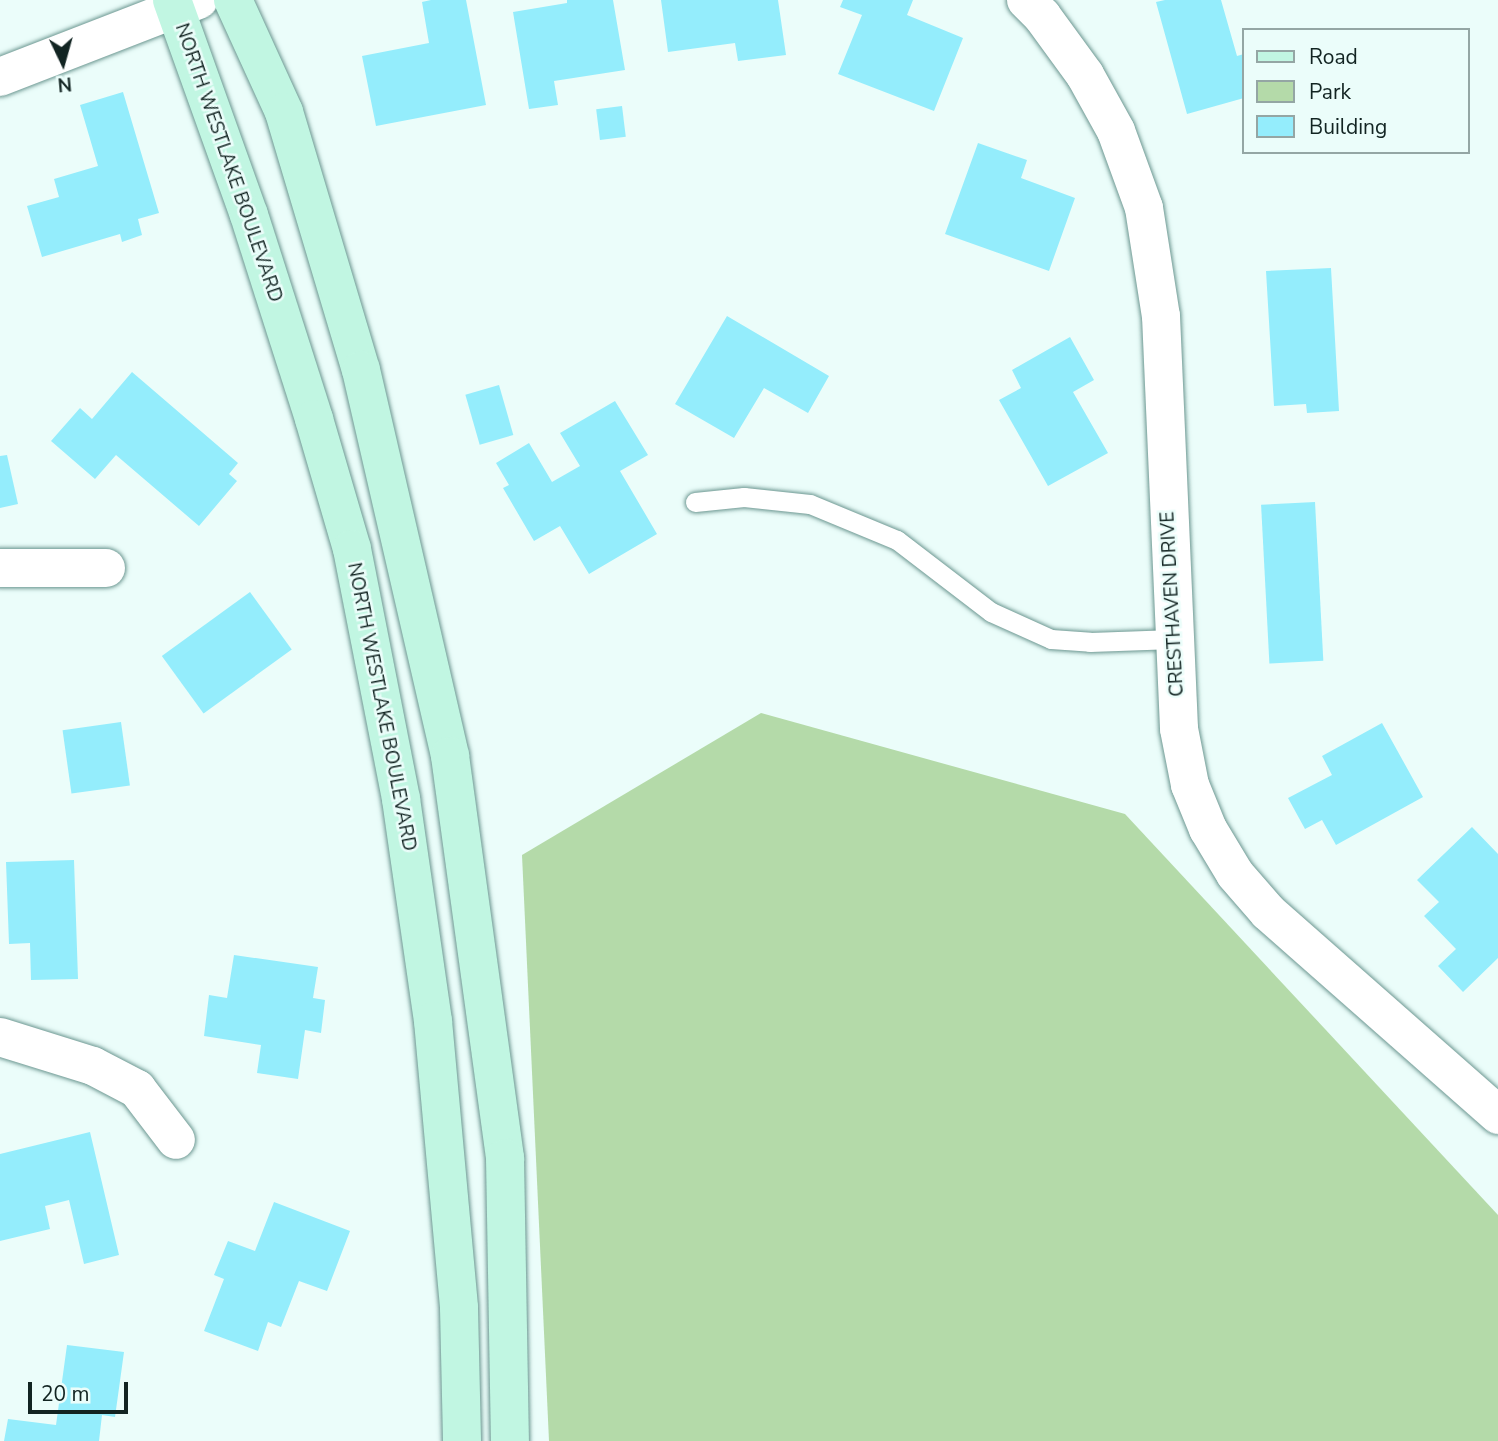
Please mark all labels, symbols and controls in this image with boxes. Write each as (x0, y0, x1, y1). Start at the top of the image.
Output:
street label: NORTH WESTLAKE BOULEVARD (169, 21, 287, 305)
north arrow (28, 28, 98, 98)
legend (1242, 28, 1470, 154)
text: Road (1309, 43, 1358, 71)
text: N (57, 70, 73, 97)
text: Park (1309, 78, 1351, 106)
text: Building (1309, 113, 1387, 141)
street label: CRESTHAVEN DRIVE (1157, 511, 1189, 697)
street label: NORTH WESTLAKE BOULEVARD (342, 561, 420, 853)
scale bar (32, 1368, 131, 1412)
text: 20 m (41, 1380, 90, 1408)

